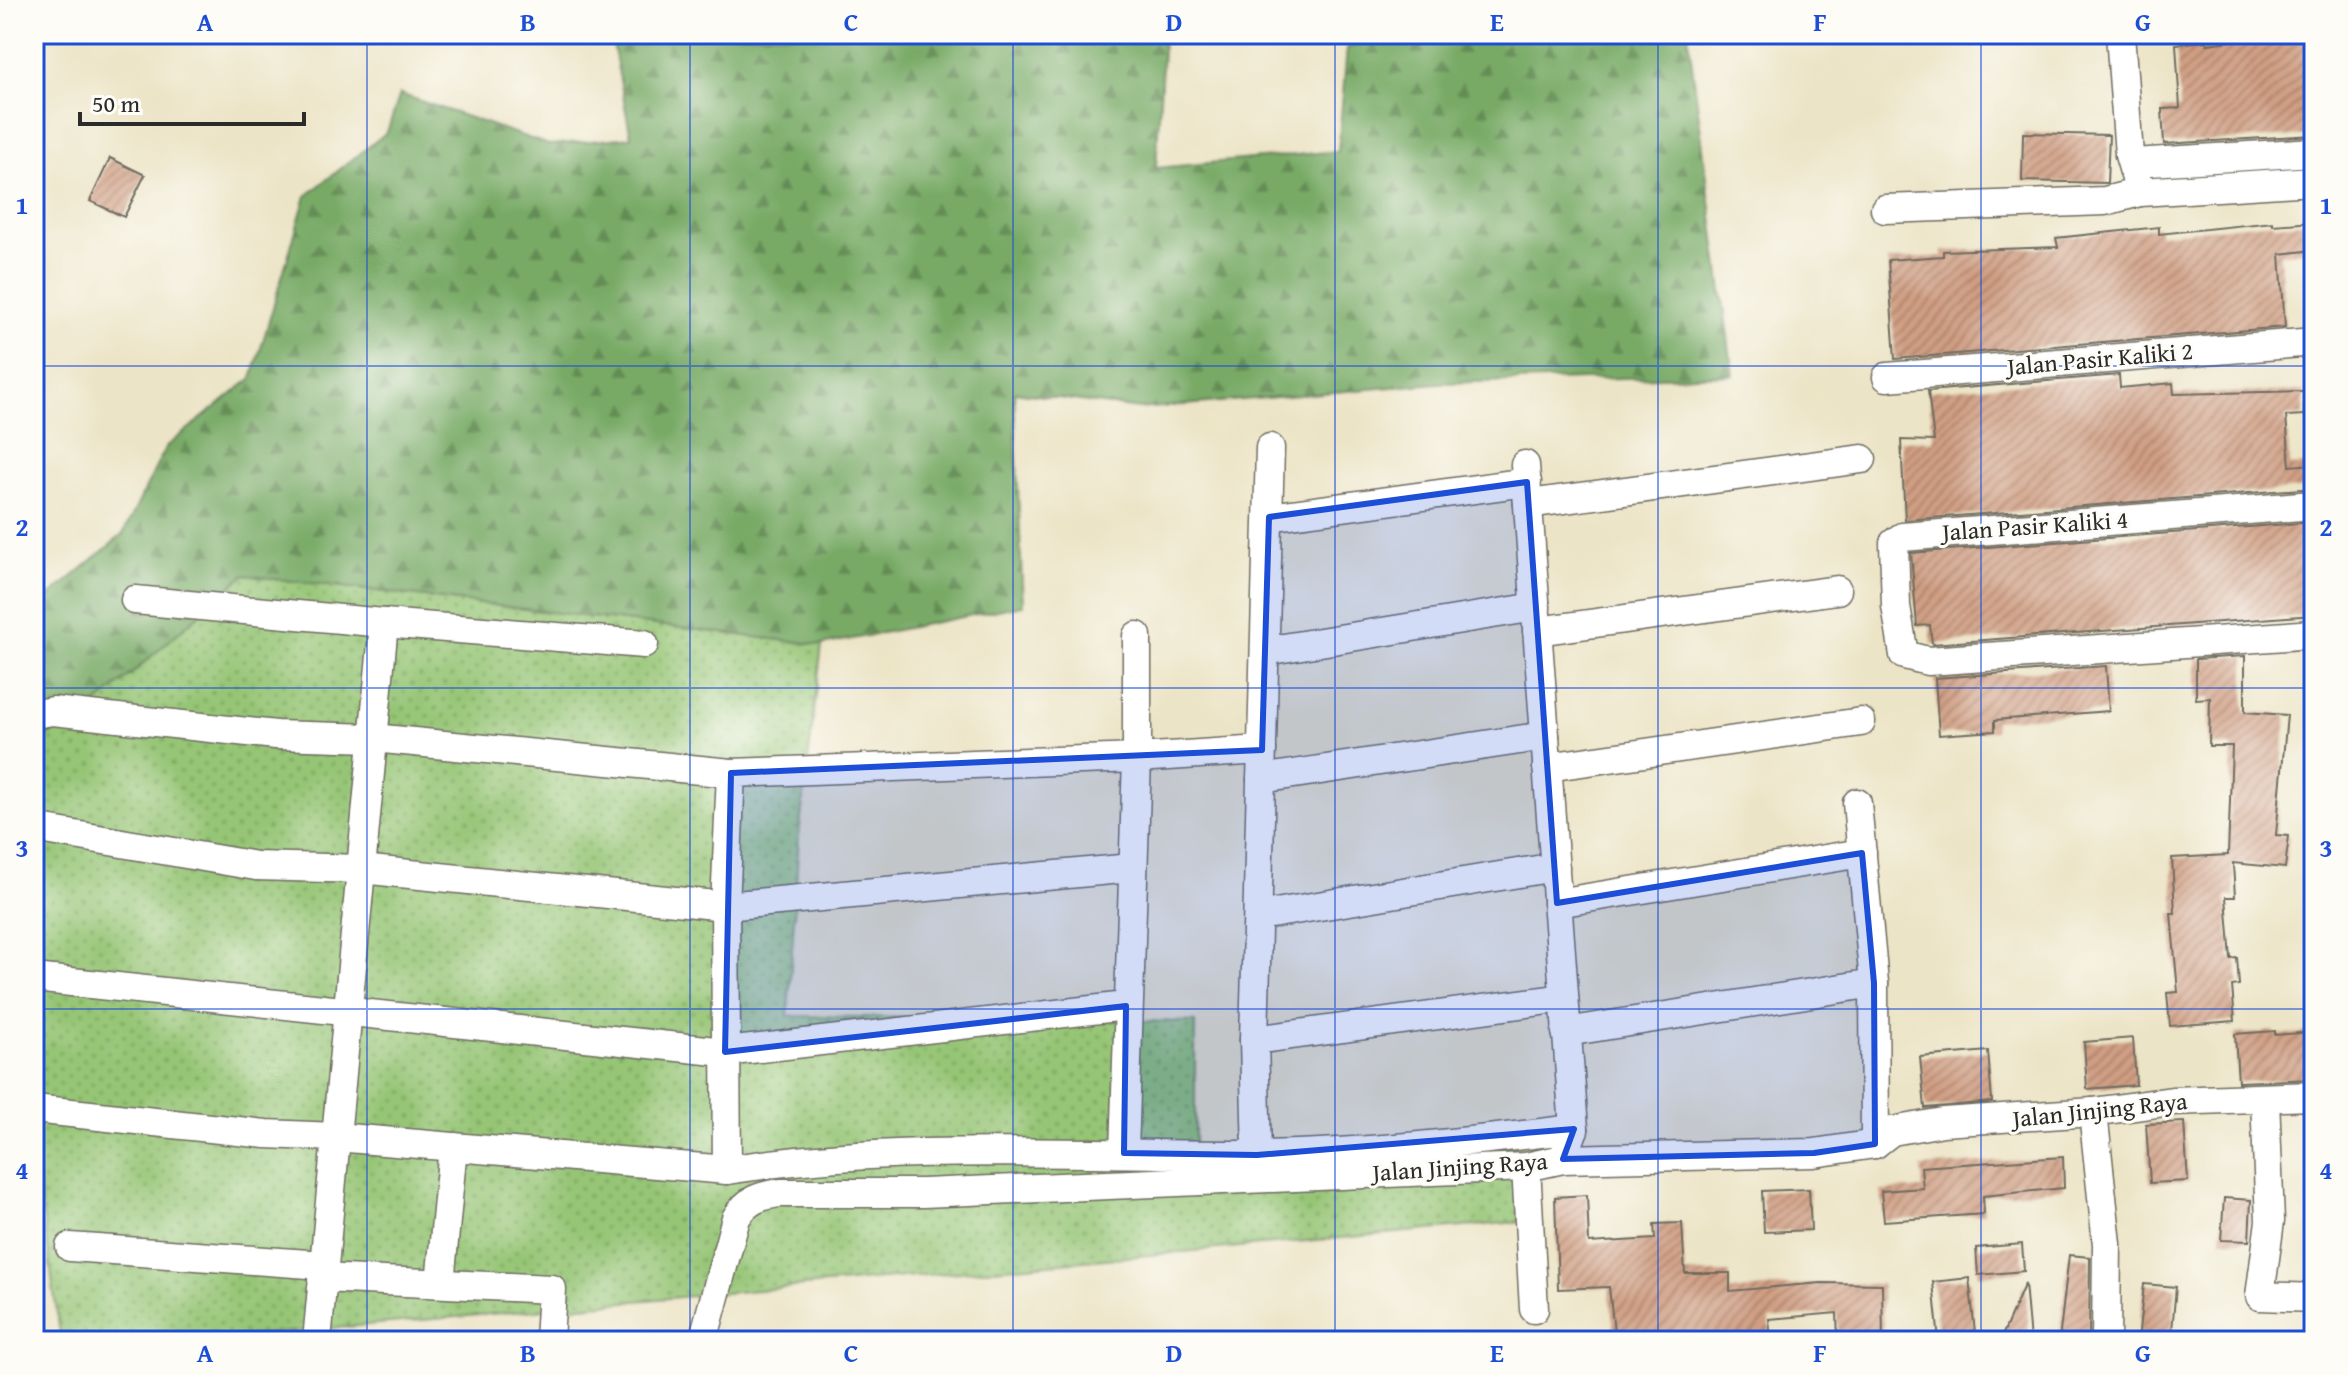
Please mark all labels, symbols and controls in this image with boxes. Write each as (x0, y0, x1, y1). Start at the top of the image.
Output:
text: A (197, 2, 214, 41)
text: B (520, 2, 536, 41)
text: C (844, 2, 858, 41)
text: D (1166, 2, 1182, 41)
text: E (1490, 2, 1504, 41)
text: F (1813, 2, 1827, 41)
text: G (2135, 2, 2151, 41)
scale bar (80, 76, 304, 126)
text: 50 m (92, 86, 140, 121)
text: 1 (15, 185, 29, 224)
text: 1 (2319, 185, 2333, 224)
street label: Jalan Pasir Kaliki 2 (2003, 333, 2194, 384)
street label: Jalan Pasir Kaliki 4 (1938, 502, 2129, 550)
text: 2 (15, 507, 29, 546)
text: 2 (2319, 507, 2333, 546)
text: 3 (15, 828, 29, 867)
text: 3 (2319, 828, 2333, 867)
street label: Jalan Jinjing Raya (2008, 1083, 2190, 1136)
street label: Jalan Jinjing Raya (1368, 1143, 1549, 1190)
text: 4 (15, 1150, 29, 1189)
text: 4 (2319, 1150, 2333, 1189)
text: A (197, 1333, 214, 1372)
text: B (520, 1333, 536, 1372)
text: C (844, 1333, 858, 1372)
text: D (1166, 1333, 1182, 1372)
text: E (1490, 1333, 1504, 1372)
text: F (1813, 1333, 1827, 1372)
text: G (2135, 1333, 2151, 1372)

